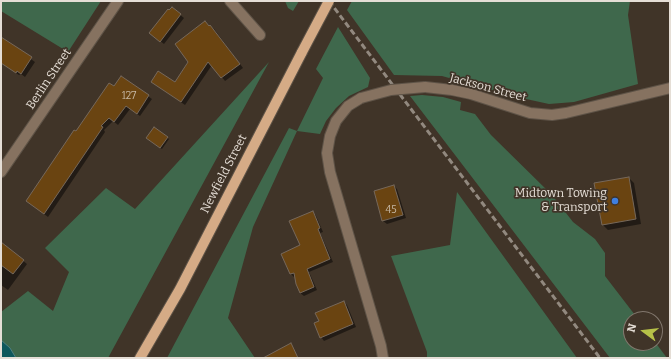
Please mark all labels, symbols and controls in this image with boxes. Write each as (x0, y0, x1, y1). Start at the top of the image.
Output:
street label: Berlin Street (23, 46, 75, 112)
street label: Jackson Street (448, 71, 528, 105)
house number: 127 (122, 90, 136, 102)
street label: Newfield Street (198, 132, 250, 216)
place label: Midtown Towing & Transport (515, 187, 607, 215)
marker: Midtown Towing & Transport (610, 196, 620, 206)
house number: 45 (385, 204, 397, 216)
north arrow (623, 311, 663, 351)
text: N (625, 322, 639, 334)

